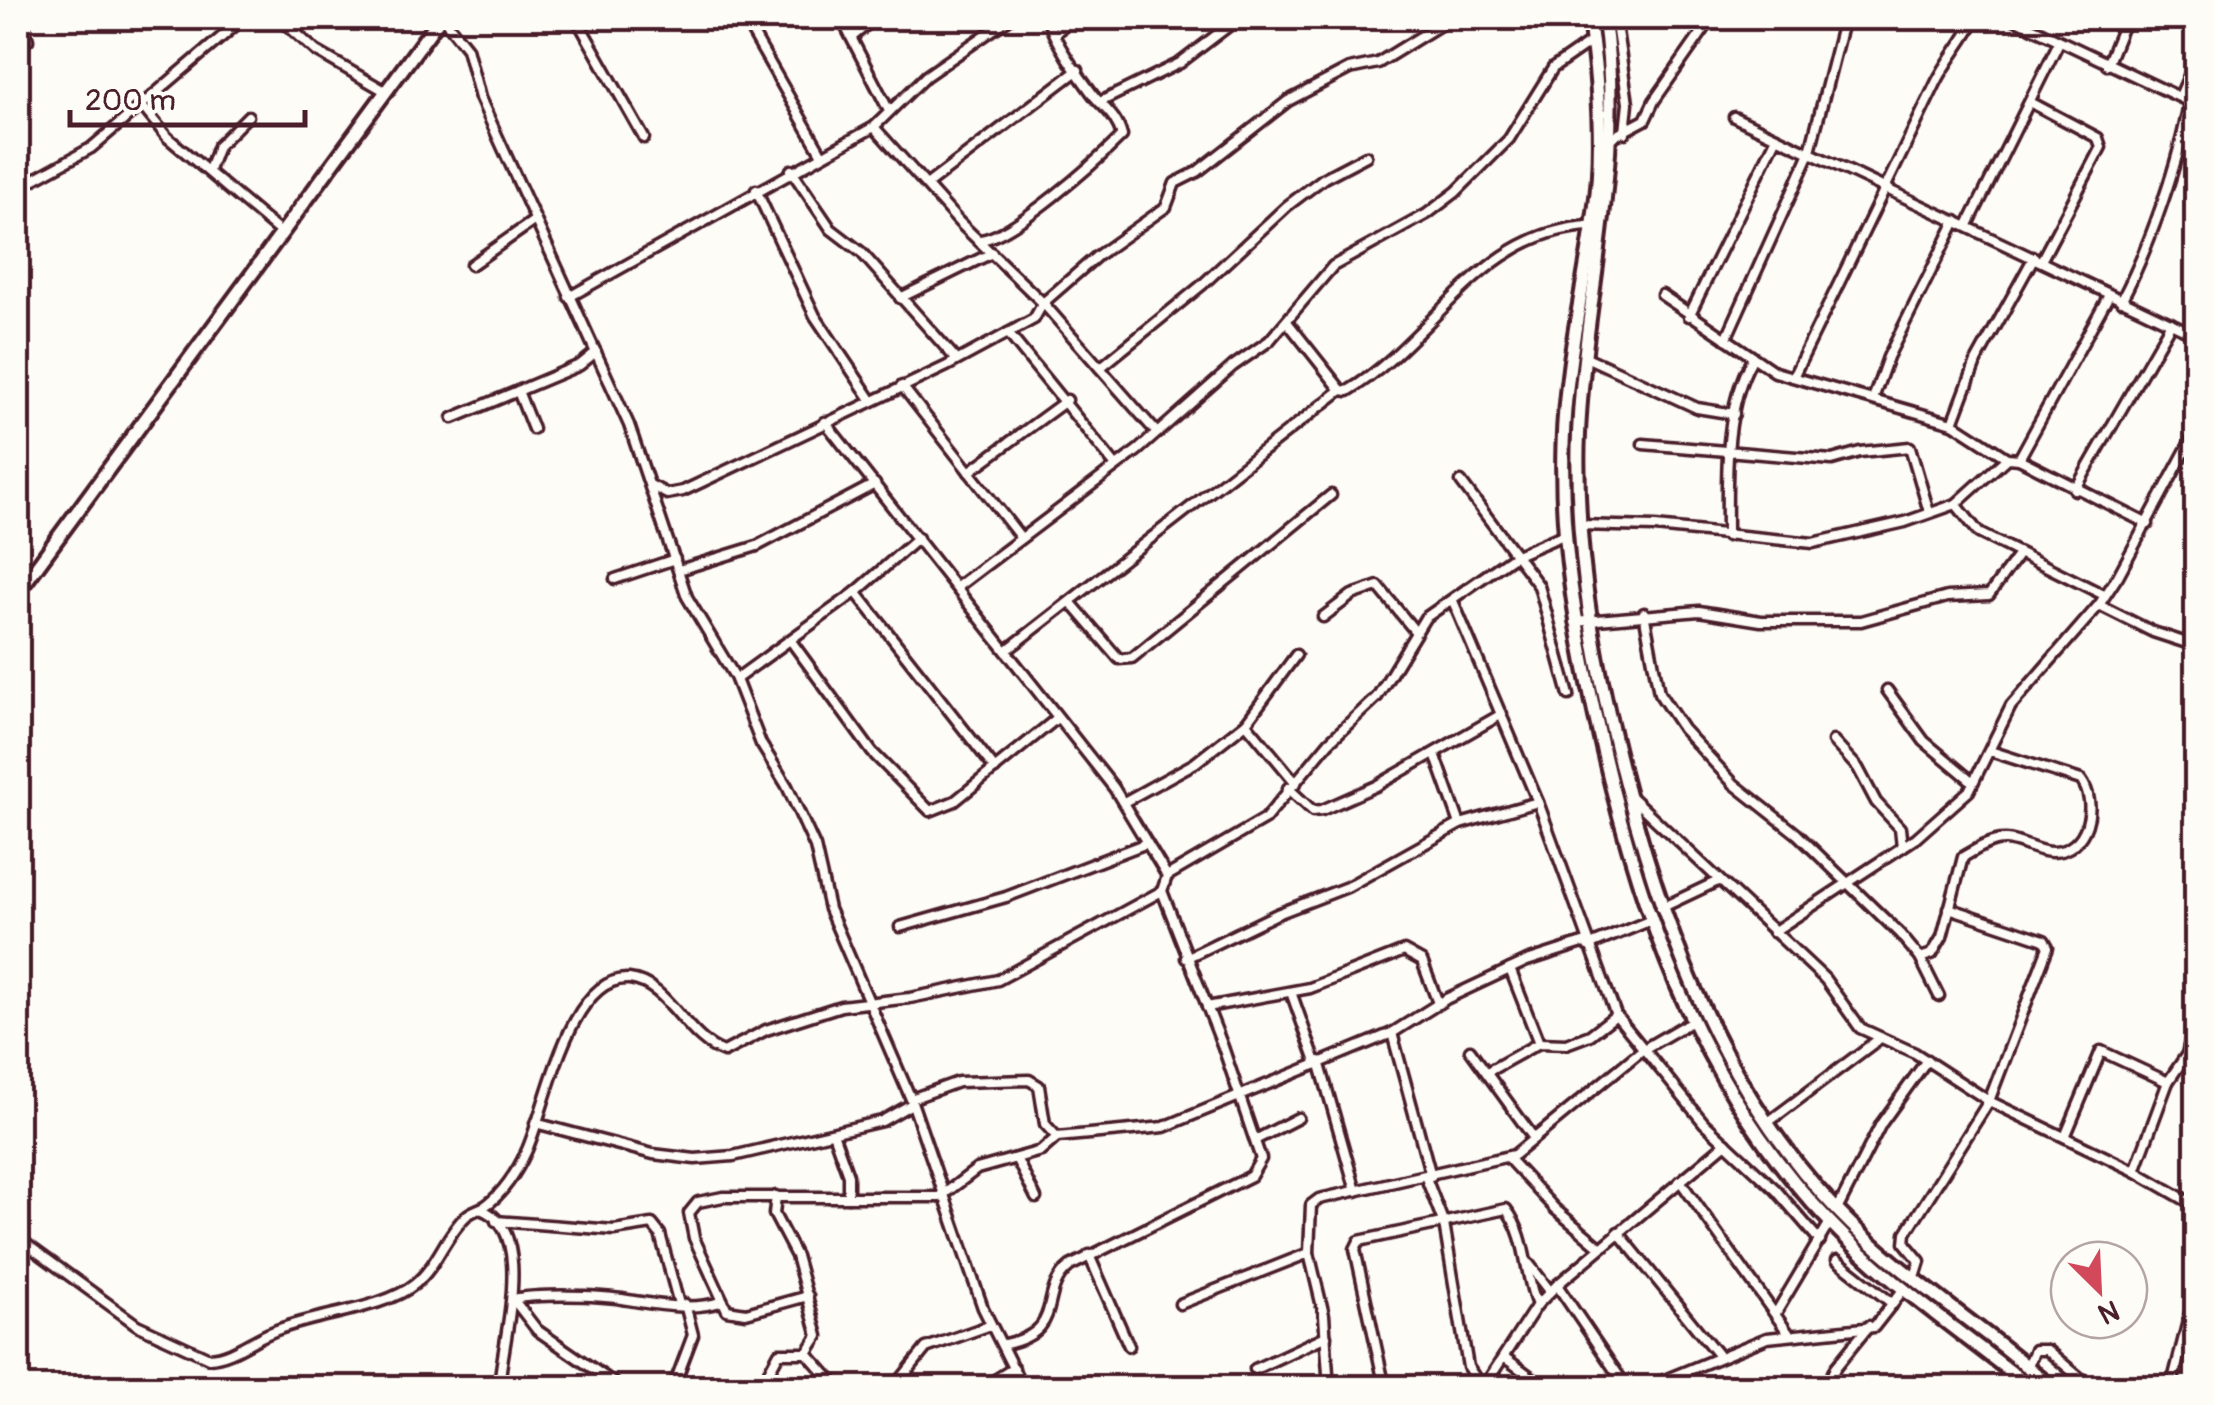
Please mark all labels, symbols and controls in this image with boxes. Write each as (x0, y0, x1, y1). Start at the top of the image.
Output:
scale bar (70, 65, 305, 127)
text: 200 m (85, 82, 176, 119)
north arrow (2049, 1240, 2149, 1340)
text: N (2093, 1292, 2124, 1331)

